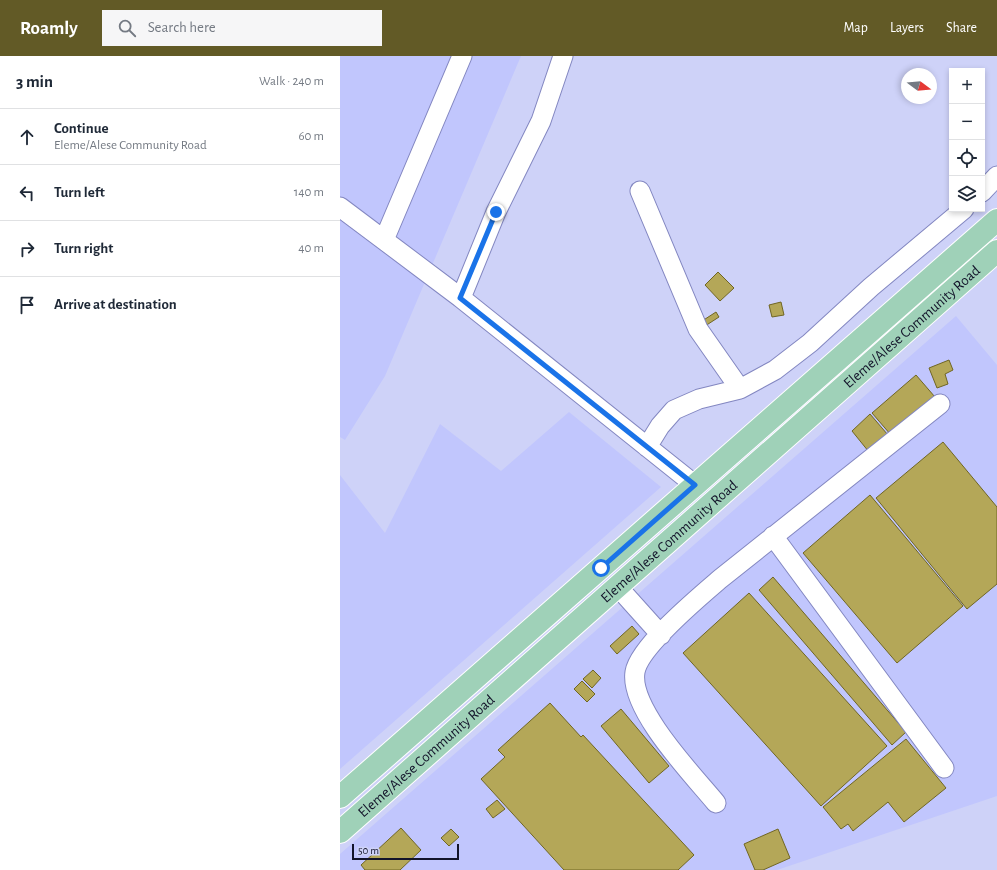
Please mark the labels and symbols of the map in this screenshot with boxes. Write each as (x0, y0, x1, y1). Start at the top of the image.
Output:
north arrow (901, 68, 937, 104)
route end (487, 203, 505, 221)
street label: Eleme/Alese Community Road (841, 262, 983, 391)
street label: Eleme/Alese Community Road (598, 477, 740, 605)
route start (592, 559, 610, 577)
street label: Eleme/Alese Community Road (355, 692, 497, 820)
scale bar (352, 842, 459, 861)

